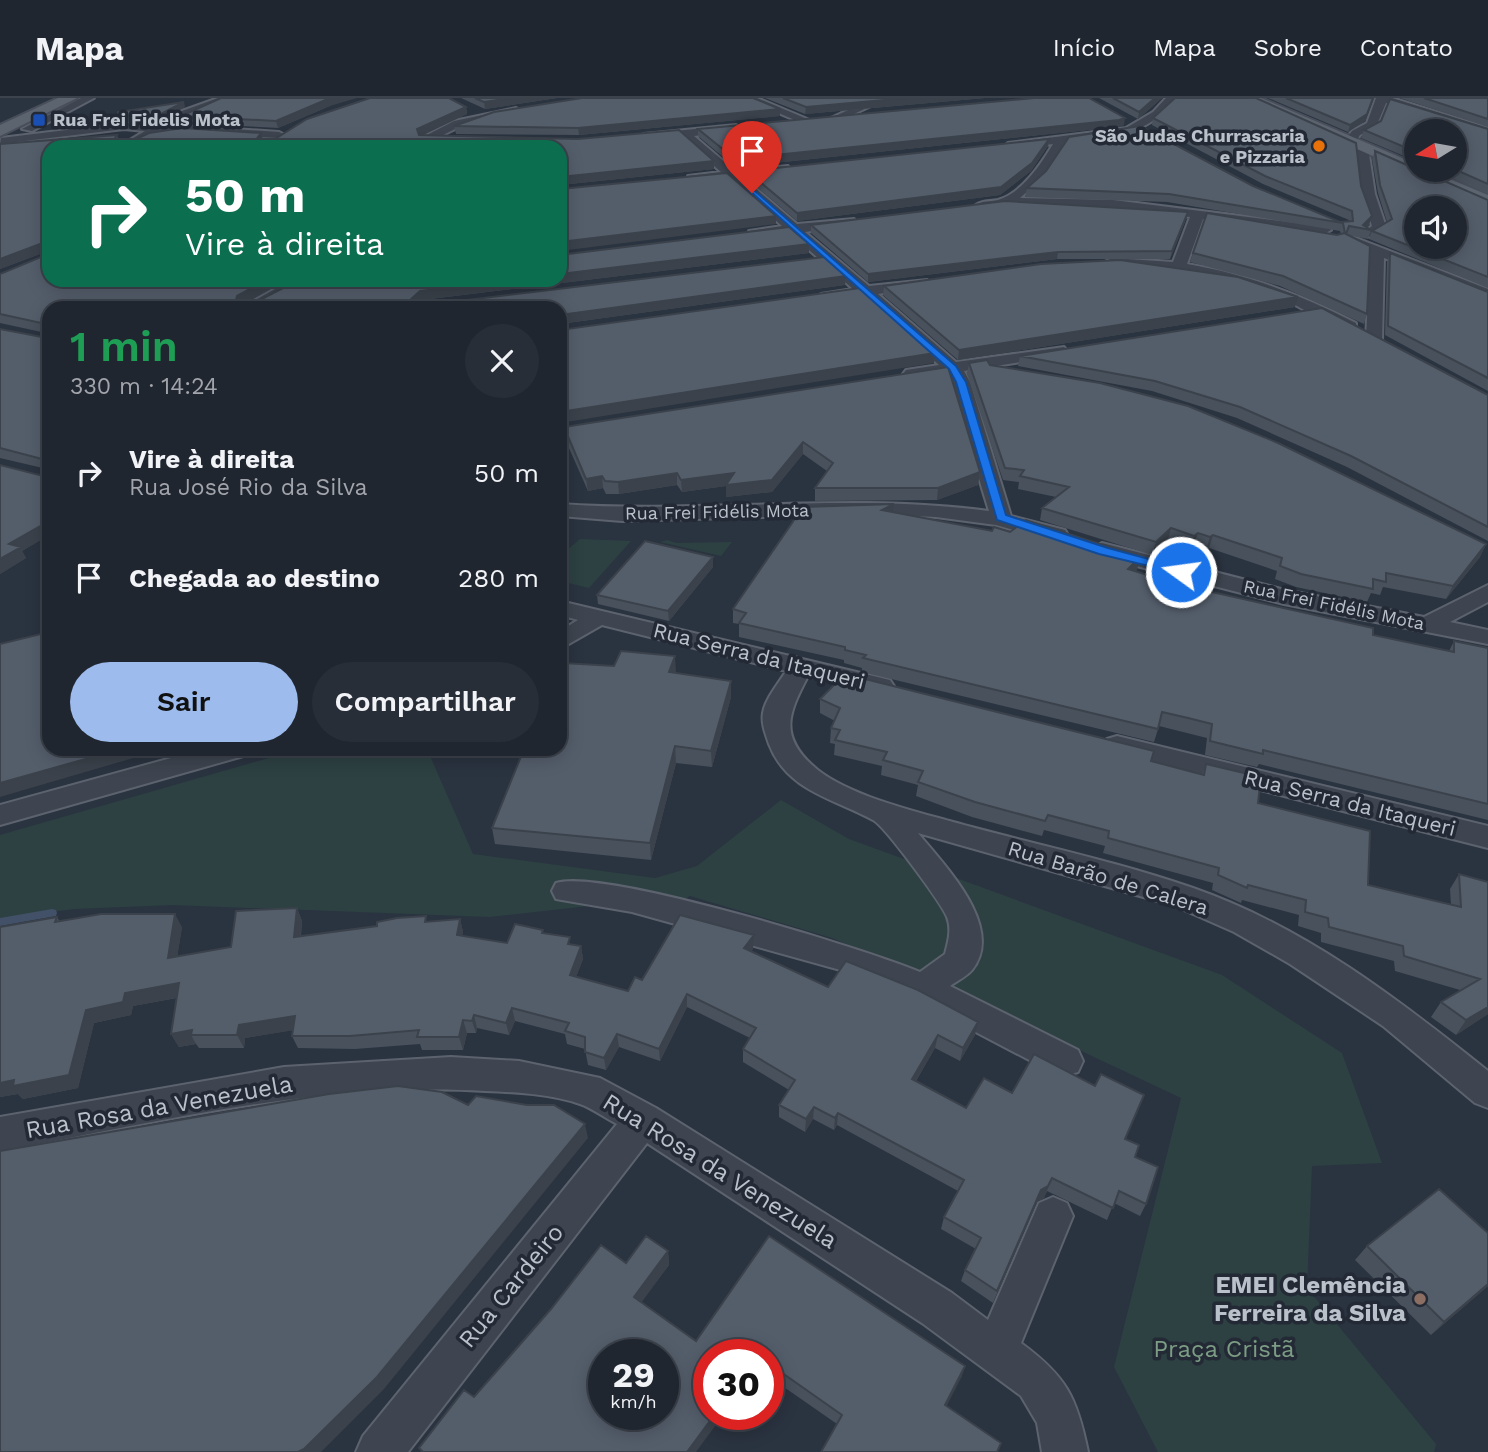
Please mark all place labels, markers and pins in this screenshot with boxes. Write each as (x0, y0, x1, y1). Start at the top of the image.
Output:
place label: Rua Frei Fidelis Mota (53, 109, 241, 130)
marker: Rua Frei Fidelis Mota (31, 112, 47, 128)
pin (722, 121, 782, 193)
place label: São Judas Churrascaria e Pizzaria (1095, 125, 1306, 167)
marker: São Judas Churrascaria e Pizzaria (1311, 138, 1327, 154)
place label: EMEI Clemência Ferreira da Silva (1214, 1271, 1406, 1327)
marker: EMEI Clemência Ferreira da Silva (1412, 1291, 1428, 1307)

